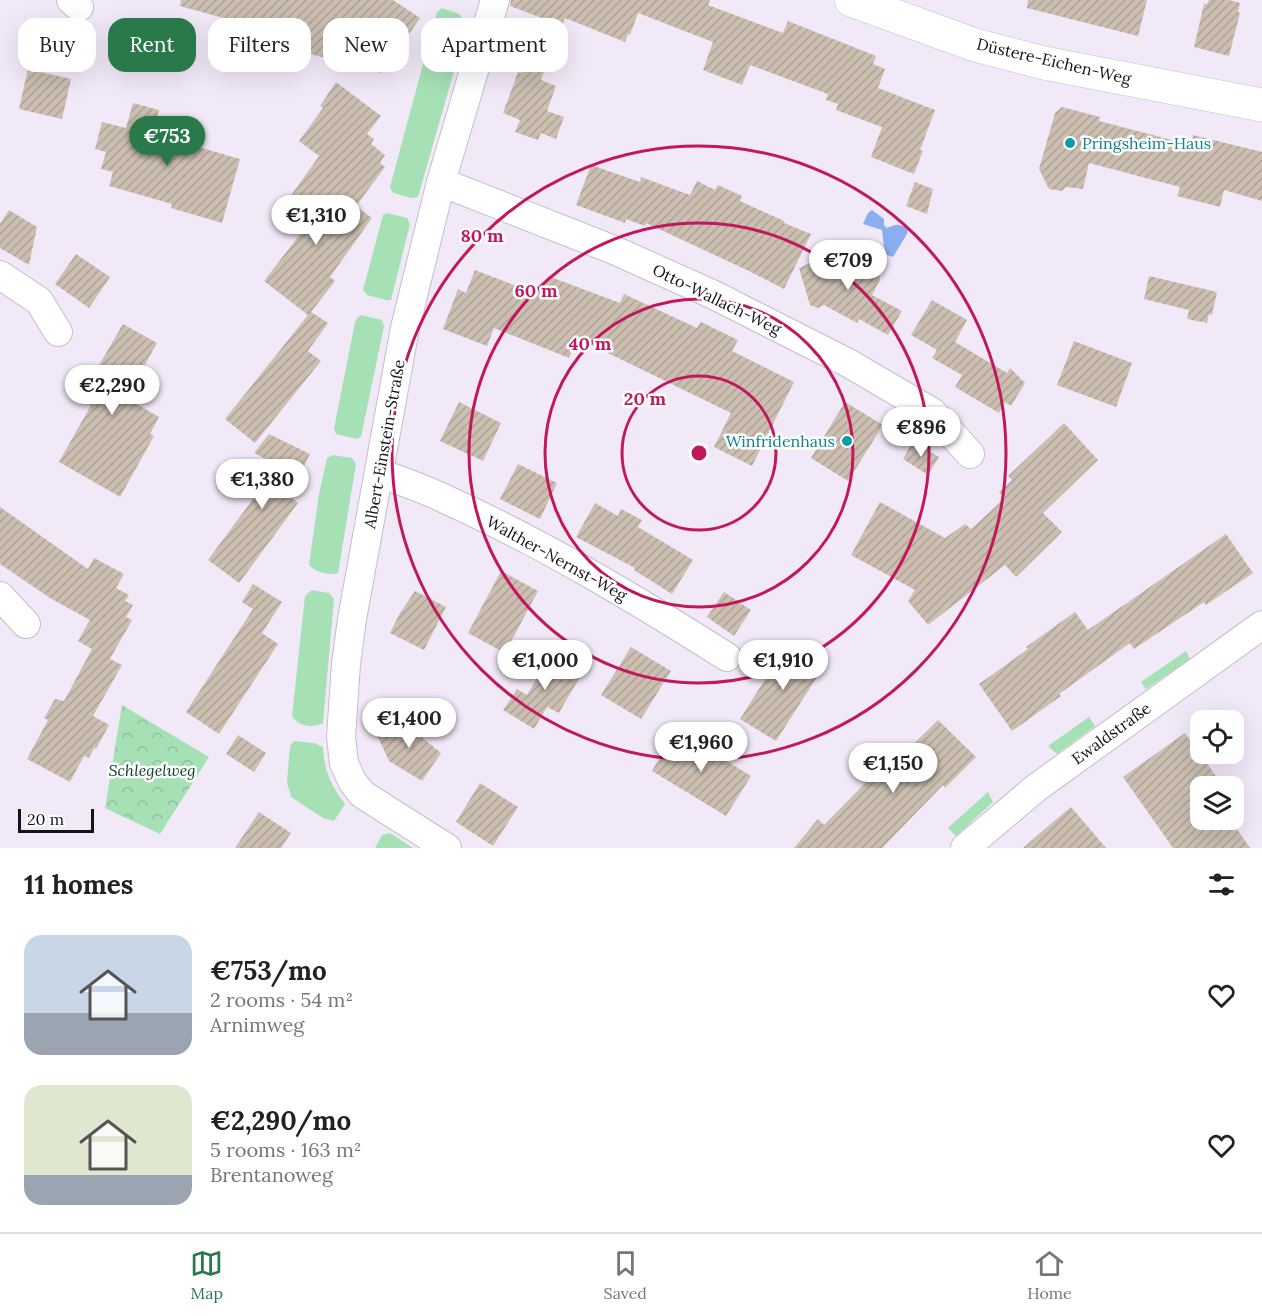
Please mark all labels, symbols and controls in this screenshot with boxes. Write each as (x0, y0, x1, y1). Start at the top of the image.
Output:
chip: Buy (18, 18, 96, 72)
chip: Rent (108, 18, 196, 72)
chip: Filters (208, 18, 311, 72)
chip: New (323, 18, 409, 72)
chip: Apartment (421, 18, 568, 72)
street label: Düstere-Eichen-Weg (975, 33, 1134, 89)
pin: €753 (131, 116, 203, 167)
text: €753 (143, 123, 191, 148)
place label: Pringsheim-Haus (1082, 133, 1211, 153)
marker: Pringsheim-Haus (1063, 136, 1077, 150)
pin: €1,310 (267, 195, 365, 246)
text: €1,310 (285, 202, 347, 227)
text: 80 m (460, 224, 504, 247)
pin: €709 (812, 240, 884, 291)
text: €709 (823, 247, 873, 272)
street label: Otto-Wallach-Weg (649, 259, 786, 339)
text: 60 m (514, 279, 558, 302)
text: 40 m (569, 332, 612, 355)
street label: Albert-Einstein-Straße (359, 358, 409, 531)
pin: €2,290 (63, 365, 161, 416)
text: €2,290 (79, 372, 145, 397)
text: 20 m (624, 387, 667, 410)
pin: €896 (885, 407, 957, 458)
text: €896 (896, 414, 946, 439)
place label: Winfridenhaus (726, 431, 835, 451)
marker: Winfridenhaus (840, 434, 854, 448)
centre of rings (689, 443, 709, 463)
pin: €1,380 (213, 459, 311, 510)
text: €1,380 (230, 466, 294, 491)
street label: Walther-Nernst-Weg (483, 511, 632, 606)
pin: €1,000 (496, 640, 594, 691)
pin: €1,910 (734, 640, 832, 691)
text: €1,000 (511, 647, 579, 672)
text: €1,910 (752, 647, 814, 672)
street label: Ewaldstraße (1068, 697, 1155, 768)
pin: €1,400 (360, 698, 458, 749)
text: €1,400 (376, 705, 442, 730)
map controls (1190, 710, 1244, 830)
button: locate (1190, 710, 1244, 764)
pin: €1,960 (652, 722, 750, 773)
text: €1,960 (668, 729, 734, 754)
pin: €1,150 (844, 743, 942, 794)
text: €1,150 (863, 750, 923, 775)
park label: Schlegelweg (108, 760, 196, 780)
button: layers (1190, 776, 1244, 830)
scale bar (18, 806, 94, 834)
text: 20 m (27, 809, 64, 829)
text: 11 homes (24, 868, 133, 901)
icon: filters (1205, 868, 1238, 901)
text: €753/mo (210, 954, 327, 987)
icon: home (72, 959, 144, 1031)
icon: heart (1205, 979, 1238, 1012)
text: 2 rooms · 54 m² (210, 987, 353, 1012)
text: Arnimweg (210, 1012, 304, 1037)
text: €2,290/mo (210, 1104, 351, 1137)
icon: home (72, 1109, 144, 1181)
icon: heart (1205, 1129, 1238, 1162)
text: 5 rooms · 163 m² (210, 1137, 362, 1162)
text: Brentanoweg (210, 1162, 333, 1187)
tab: Map (190, 1247, 223, 1303)
tab: Saved (604, 1247, 647, 1303)
tab: Home (1027, 1247, 1072, 1303)

